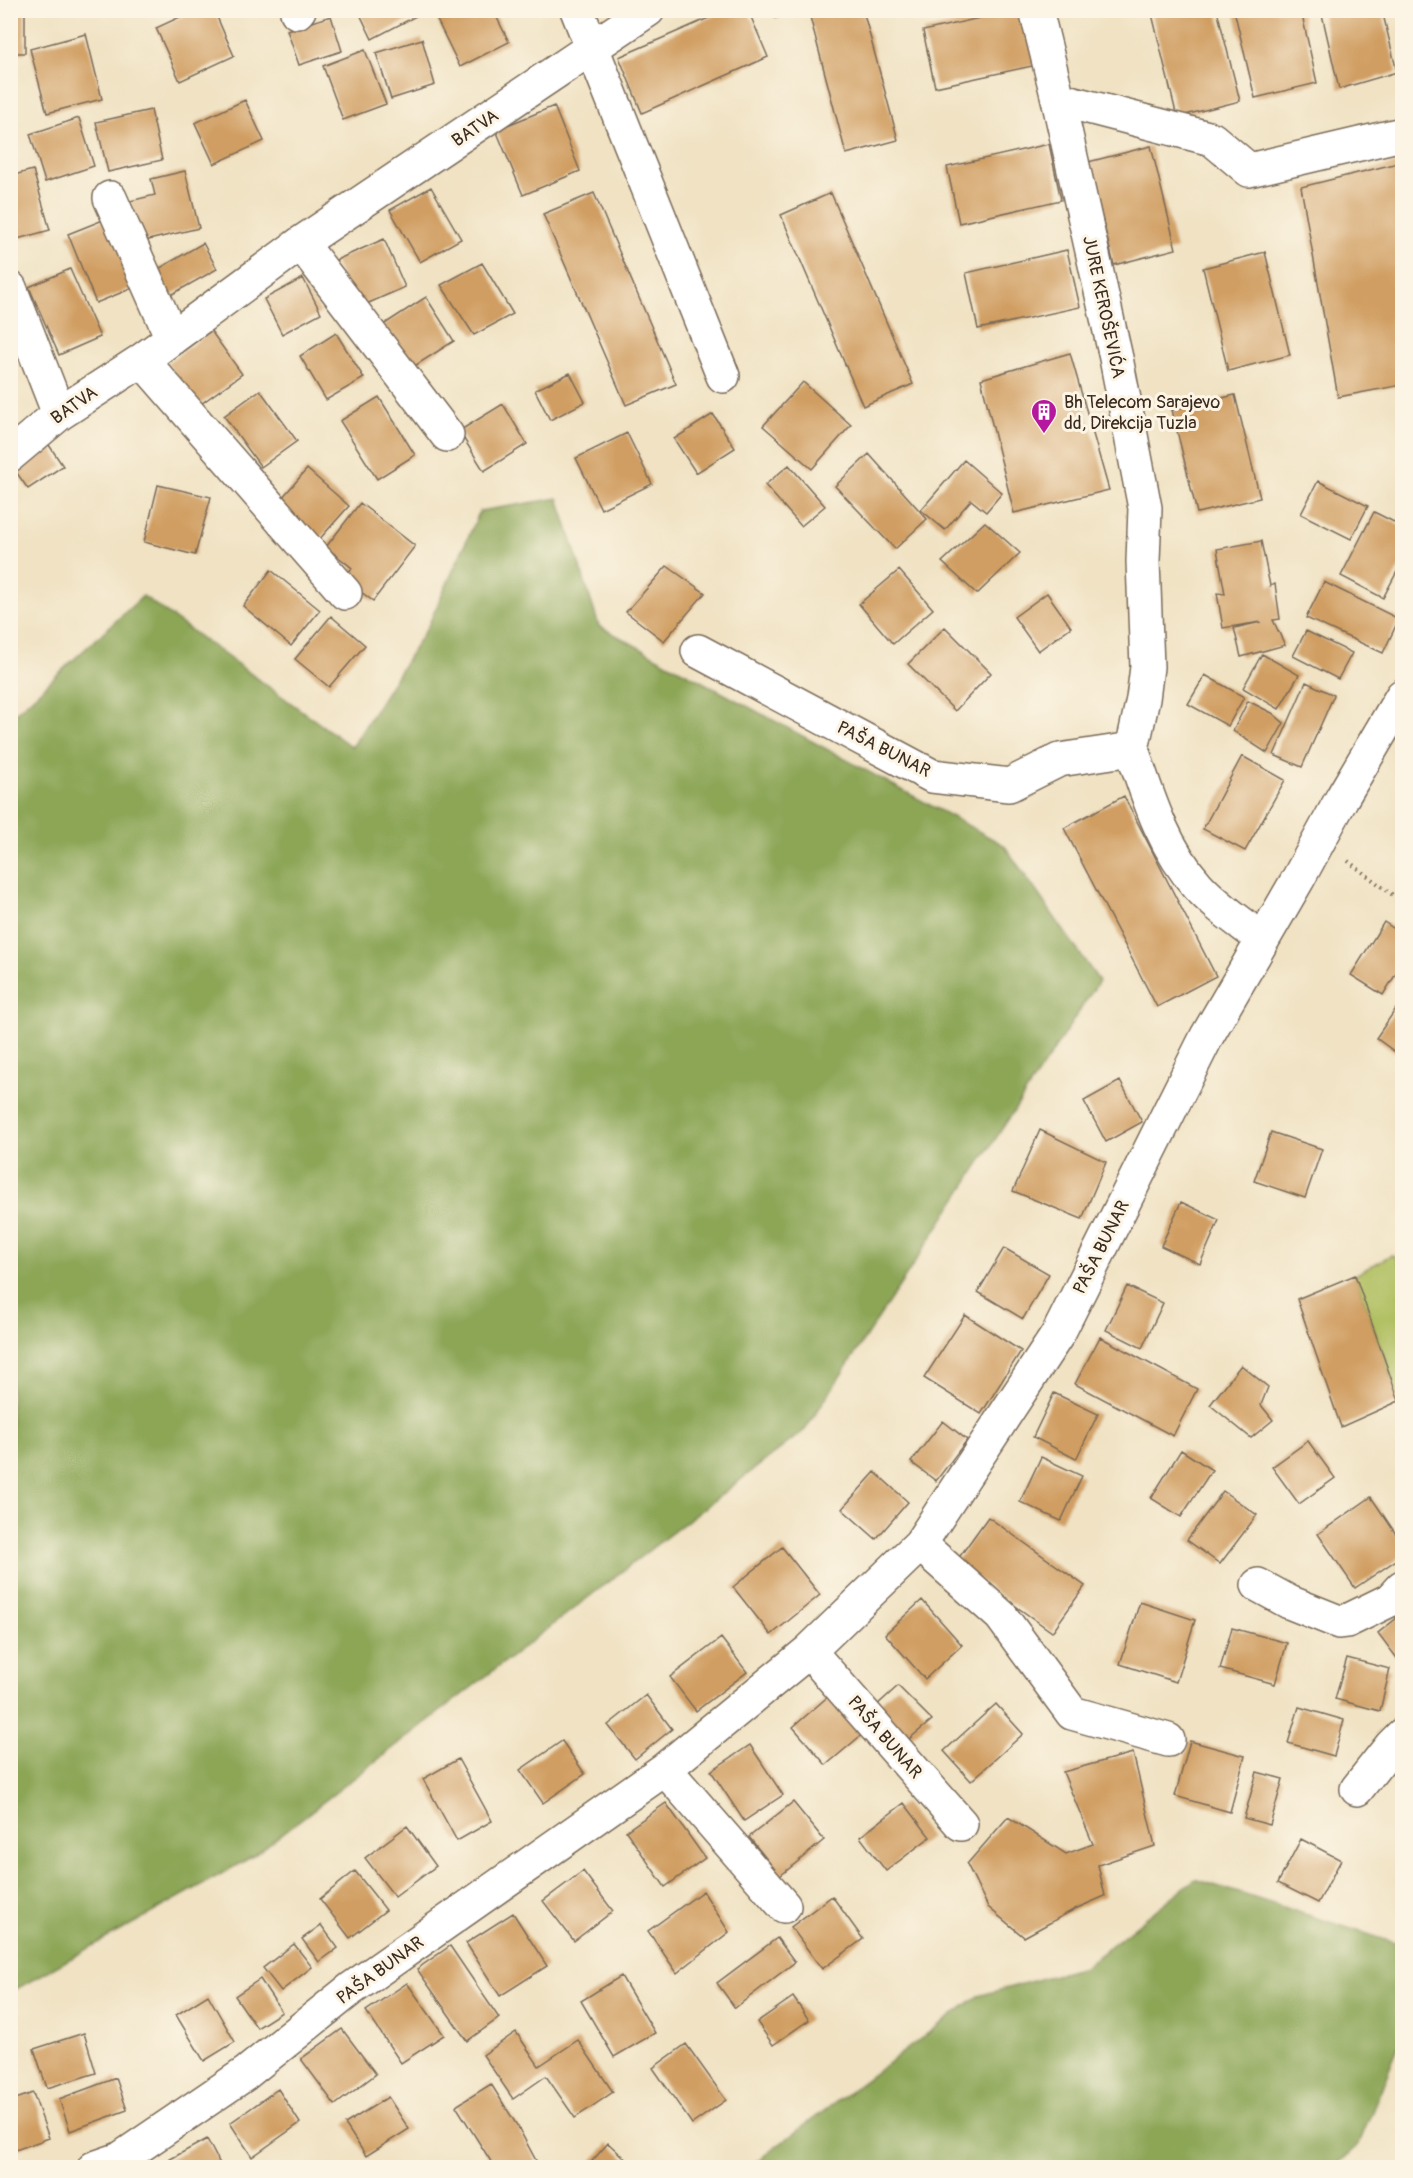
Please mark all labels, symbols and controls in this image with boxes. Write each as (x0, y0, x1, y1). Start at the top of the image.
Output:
street label: BATVA (448, 104, 503, 152)
street label: JURE KEROŠEVIĆA (1077, 234, 1131, 381)
street label: BATVA (47, 381, 102, 430)
place label: Bh Telecom Sarajevo dd, Direkcija Tuzla (1064, 391, 1220, 435)
building icon: Bh Telecom Sarajevo dd, Direkcija Tuzla (1029, 397, 1059, 435)
street label: PAŠA BUNAR (833, 715, 935, 783)
street label: PAŠA BUNAR (1067, 1196, 1135, 1298)
street label: PAŠA BUNAR (842, 1691, 928, 1783)
street label: PAŠA BUNAR (332, 1930, 428, 2010)

